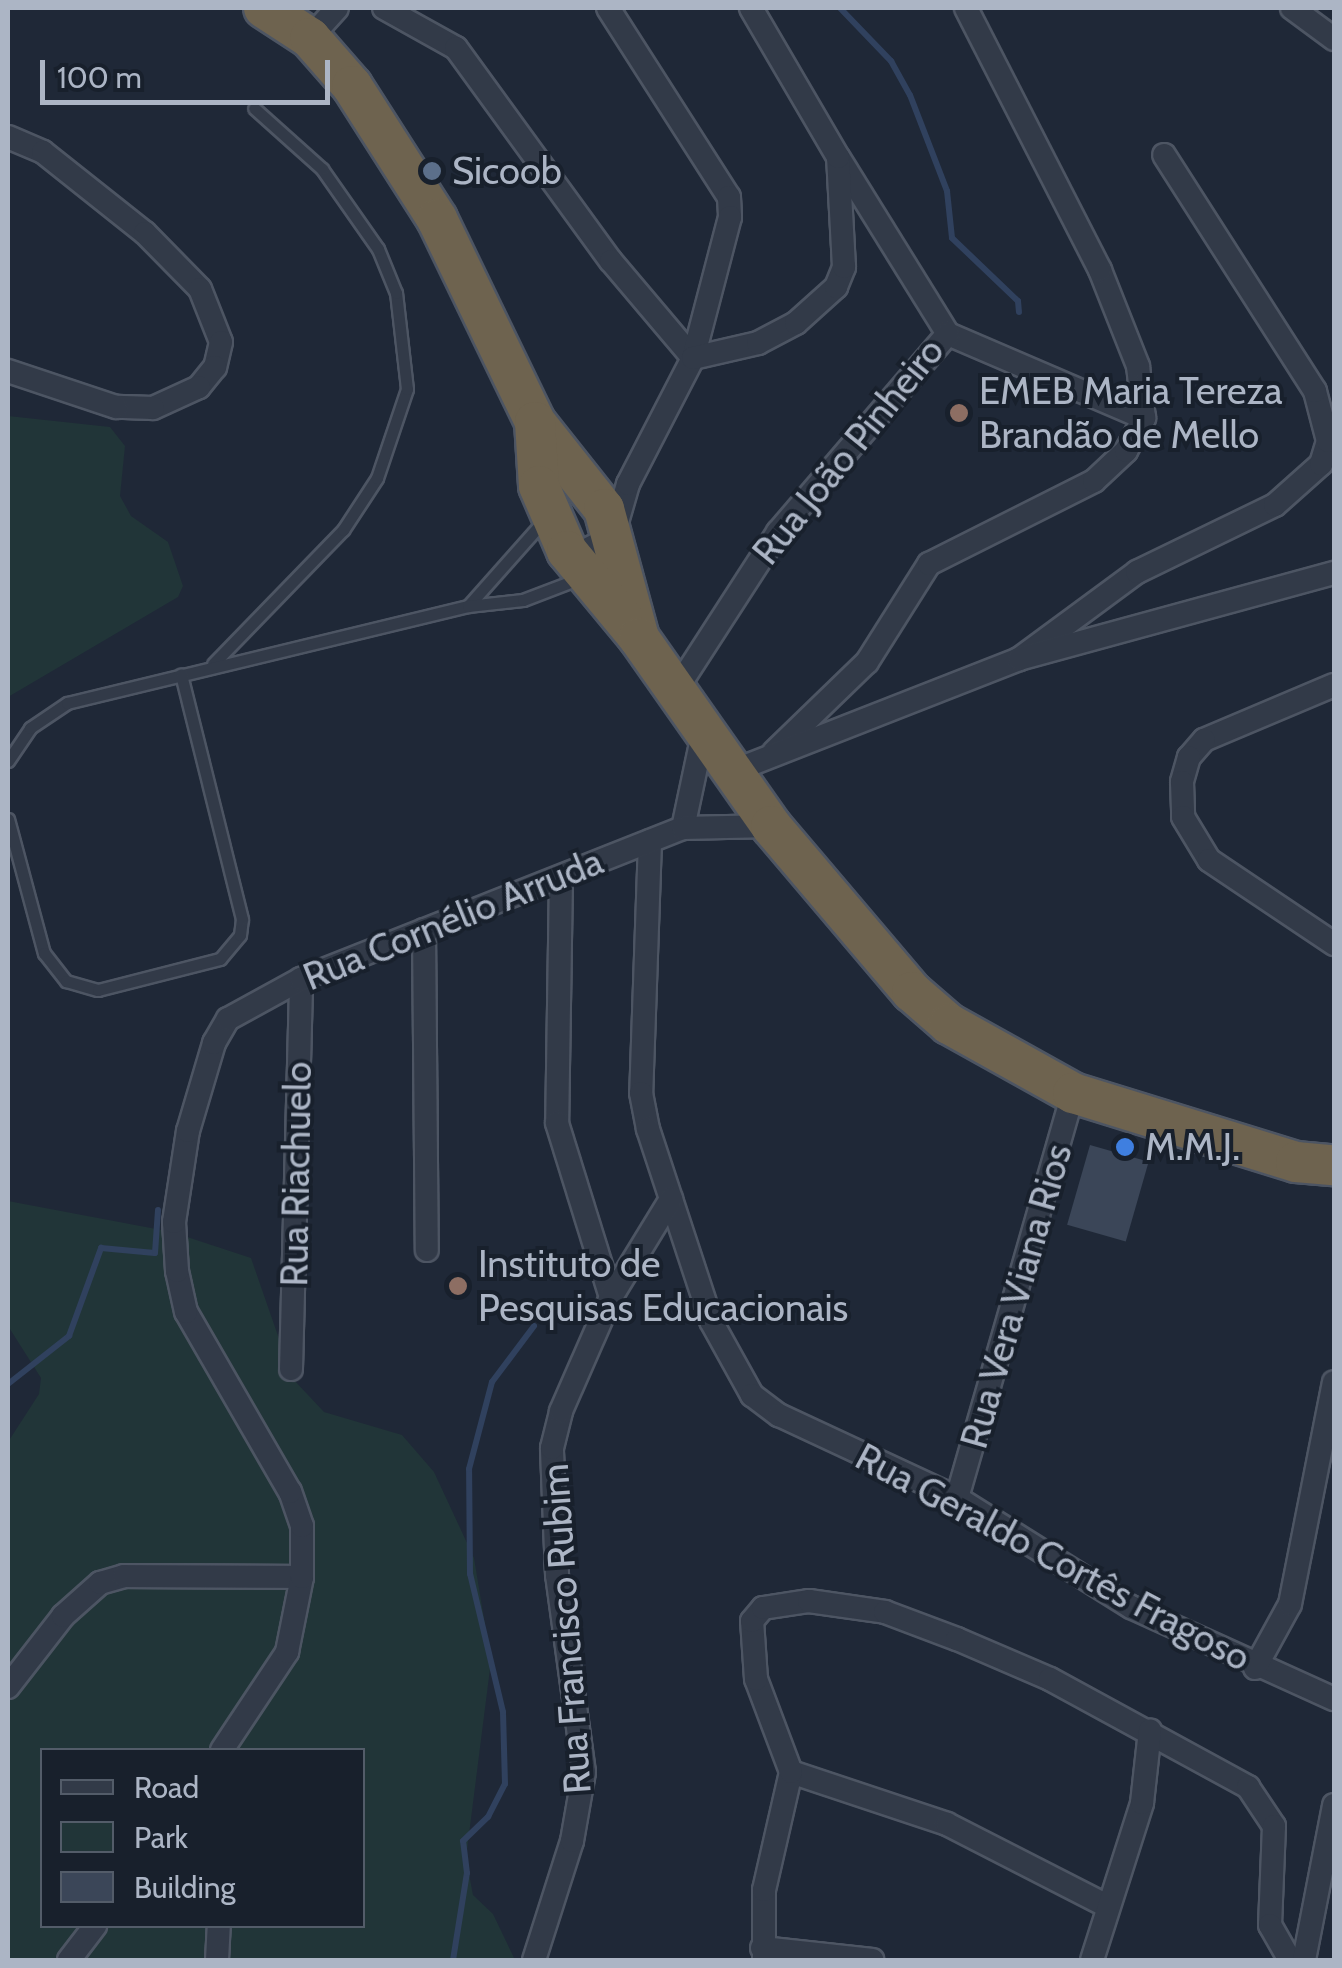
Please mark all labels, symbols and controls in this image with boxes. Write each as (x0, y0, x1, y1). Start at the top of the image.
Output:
scale bar (45, 40, 335, 102)
text: 100 m (57, 59, 142, 96)
place label: Sicoob (452, 148, 562, 194)
marker: Sicoob (421, 160, 443, 182)
street label: Rua João Pinheiro (743, 329, 953, 573)
place label: EMEB Maria Tereza Brandão de Mello (979, 368, 1283, 458)
marker: EMEB Maria Tereza Brandão de Mello (948, 402, 970, 424)
street label: Rua Cornélio Arruda (297, 838, 609, 1000)
street label: Rua Riachuelo (271, 1061, 321, 1287)
place label: M.M.J. (1145, 1124, 1240, 1170)
marker: M.M.J. (1114, 1136, 1136, 1158)
street label: Rua Vera Viana Rios (951, 1139, 1081, 1453)
place label: Instituto de Pesquisas Educacionais (478, 1241, 848, 1330)
marker: Instituto de Pesquisas Educacionais (447, 1275, 469, 1297)
street label: Rua Geraldo Cortês Fragoso (848, 1434, 1258, 1680)
street label: Rua Francisco Rubim (532, 1462, 600, 1796)
legend (40, 1748, 365, 1928)
text: Road (134, 1769, 199, 1806)
text: Park (134, 1819, 188, 1856)
text: Building (134, 1869, 236, 1906)

